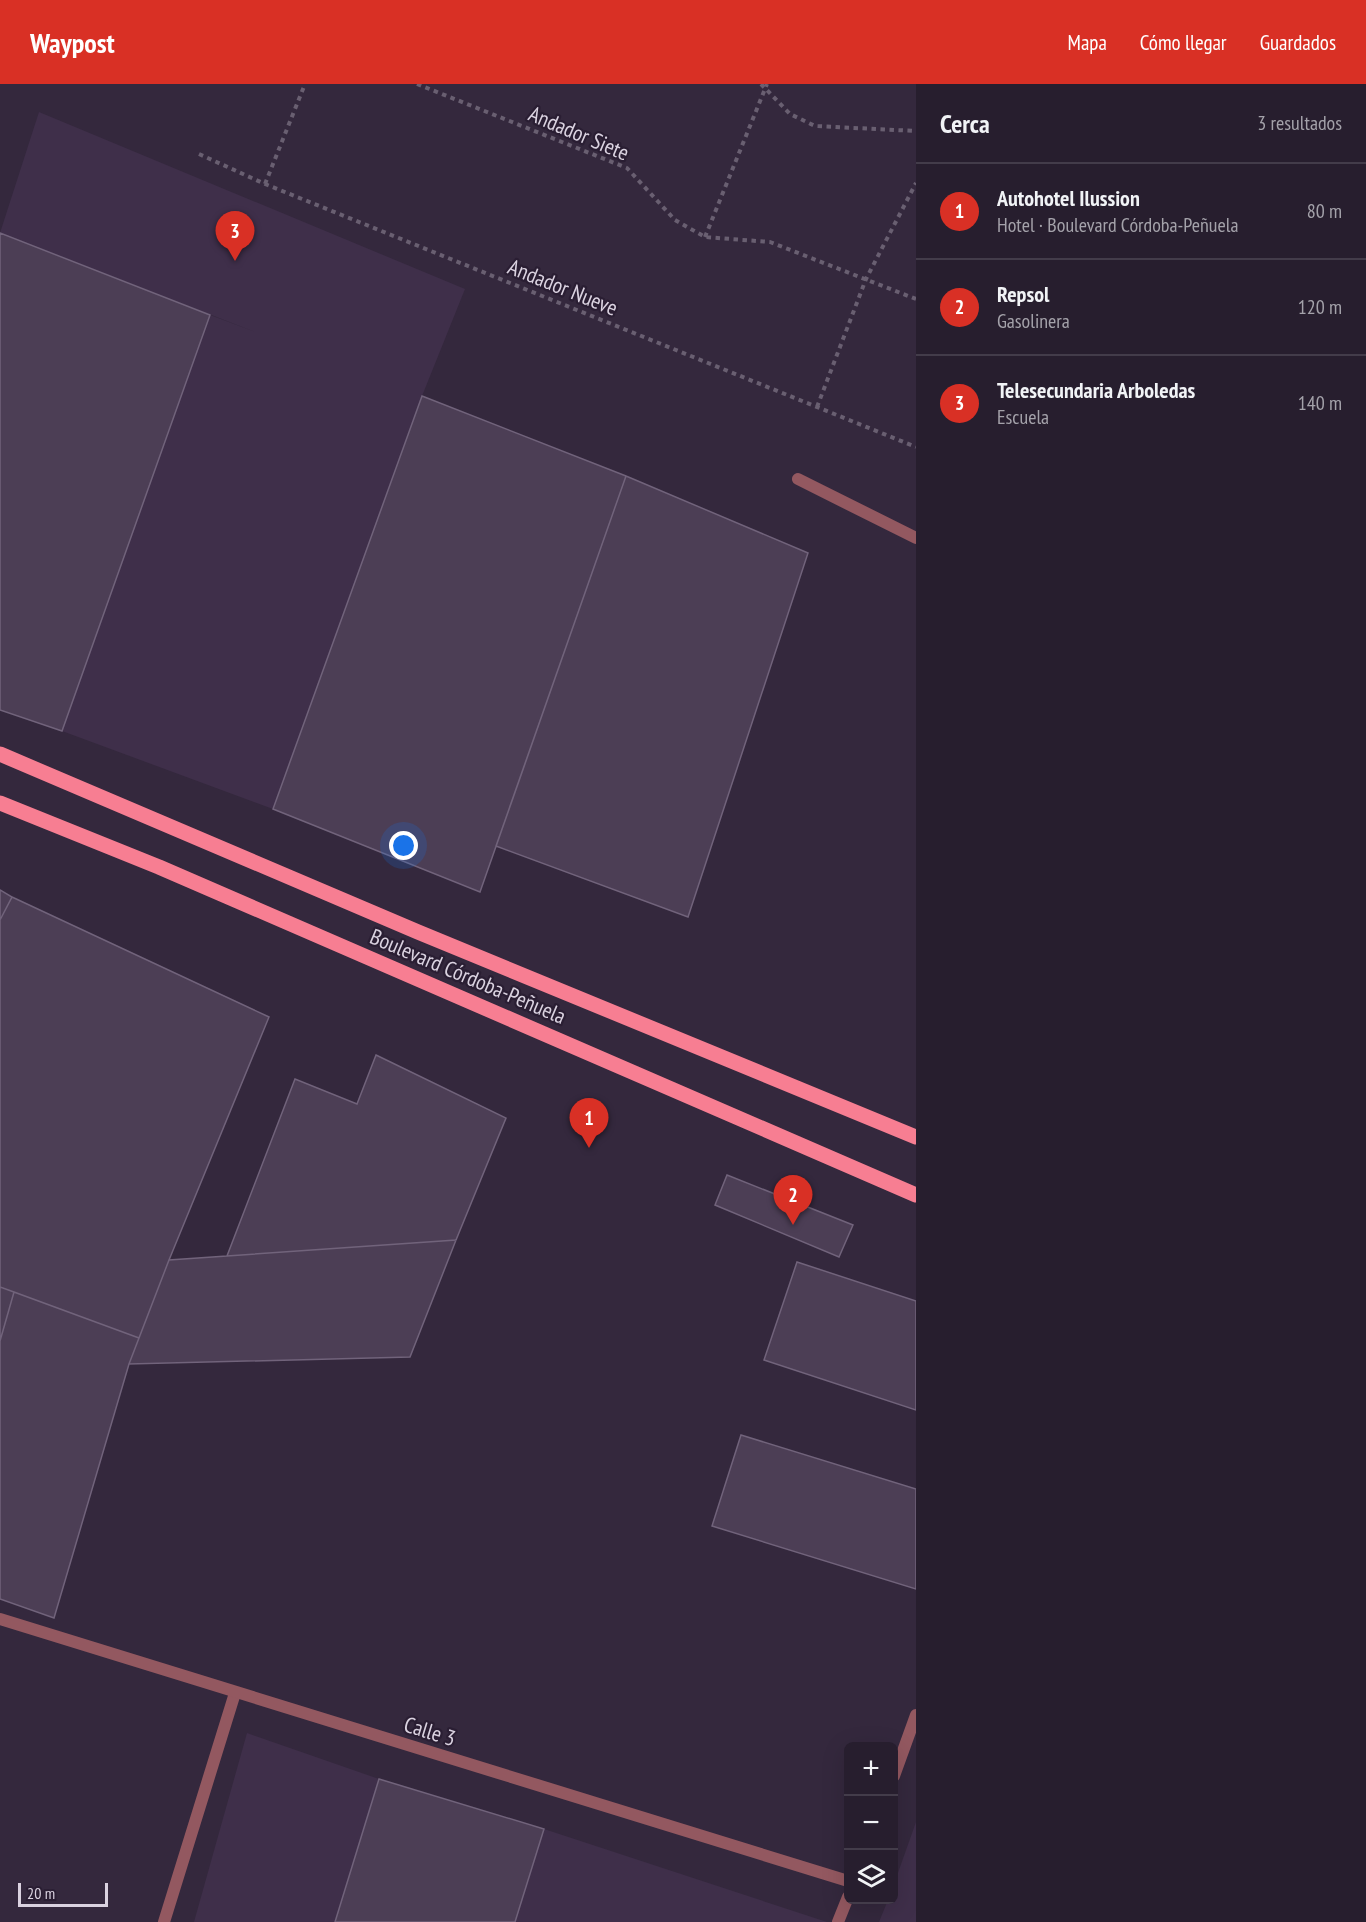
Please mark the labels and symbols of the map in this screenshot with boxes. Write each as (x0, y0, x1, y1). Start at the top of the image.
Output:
street label: Andador Siete (525, 99, 633, 167)
pin: 3 (216, 212, 254, 261)
street label: Andador Nueve (504, 252, 622, 322)
your location (389, 831, 418, 860)
street label: Boulevard Córdoba-Peñuela (366, 922, 570, 1030)
pin: 1 (570, 1098, 608, 1148)
pin: 2 (774, 1176, 812, 1225)
street label: Calle 3 (401, 1710, 459, 1752)
scale bar (18, 1880, 108, 1908)

